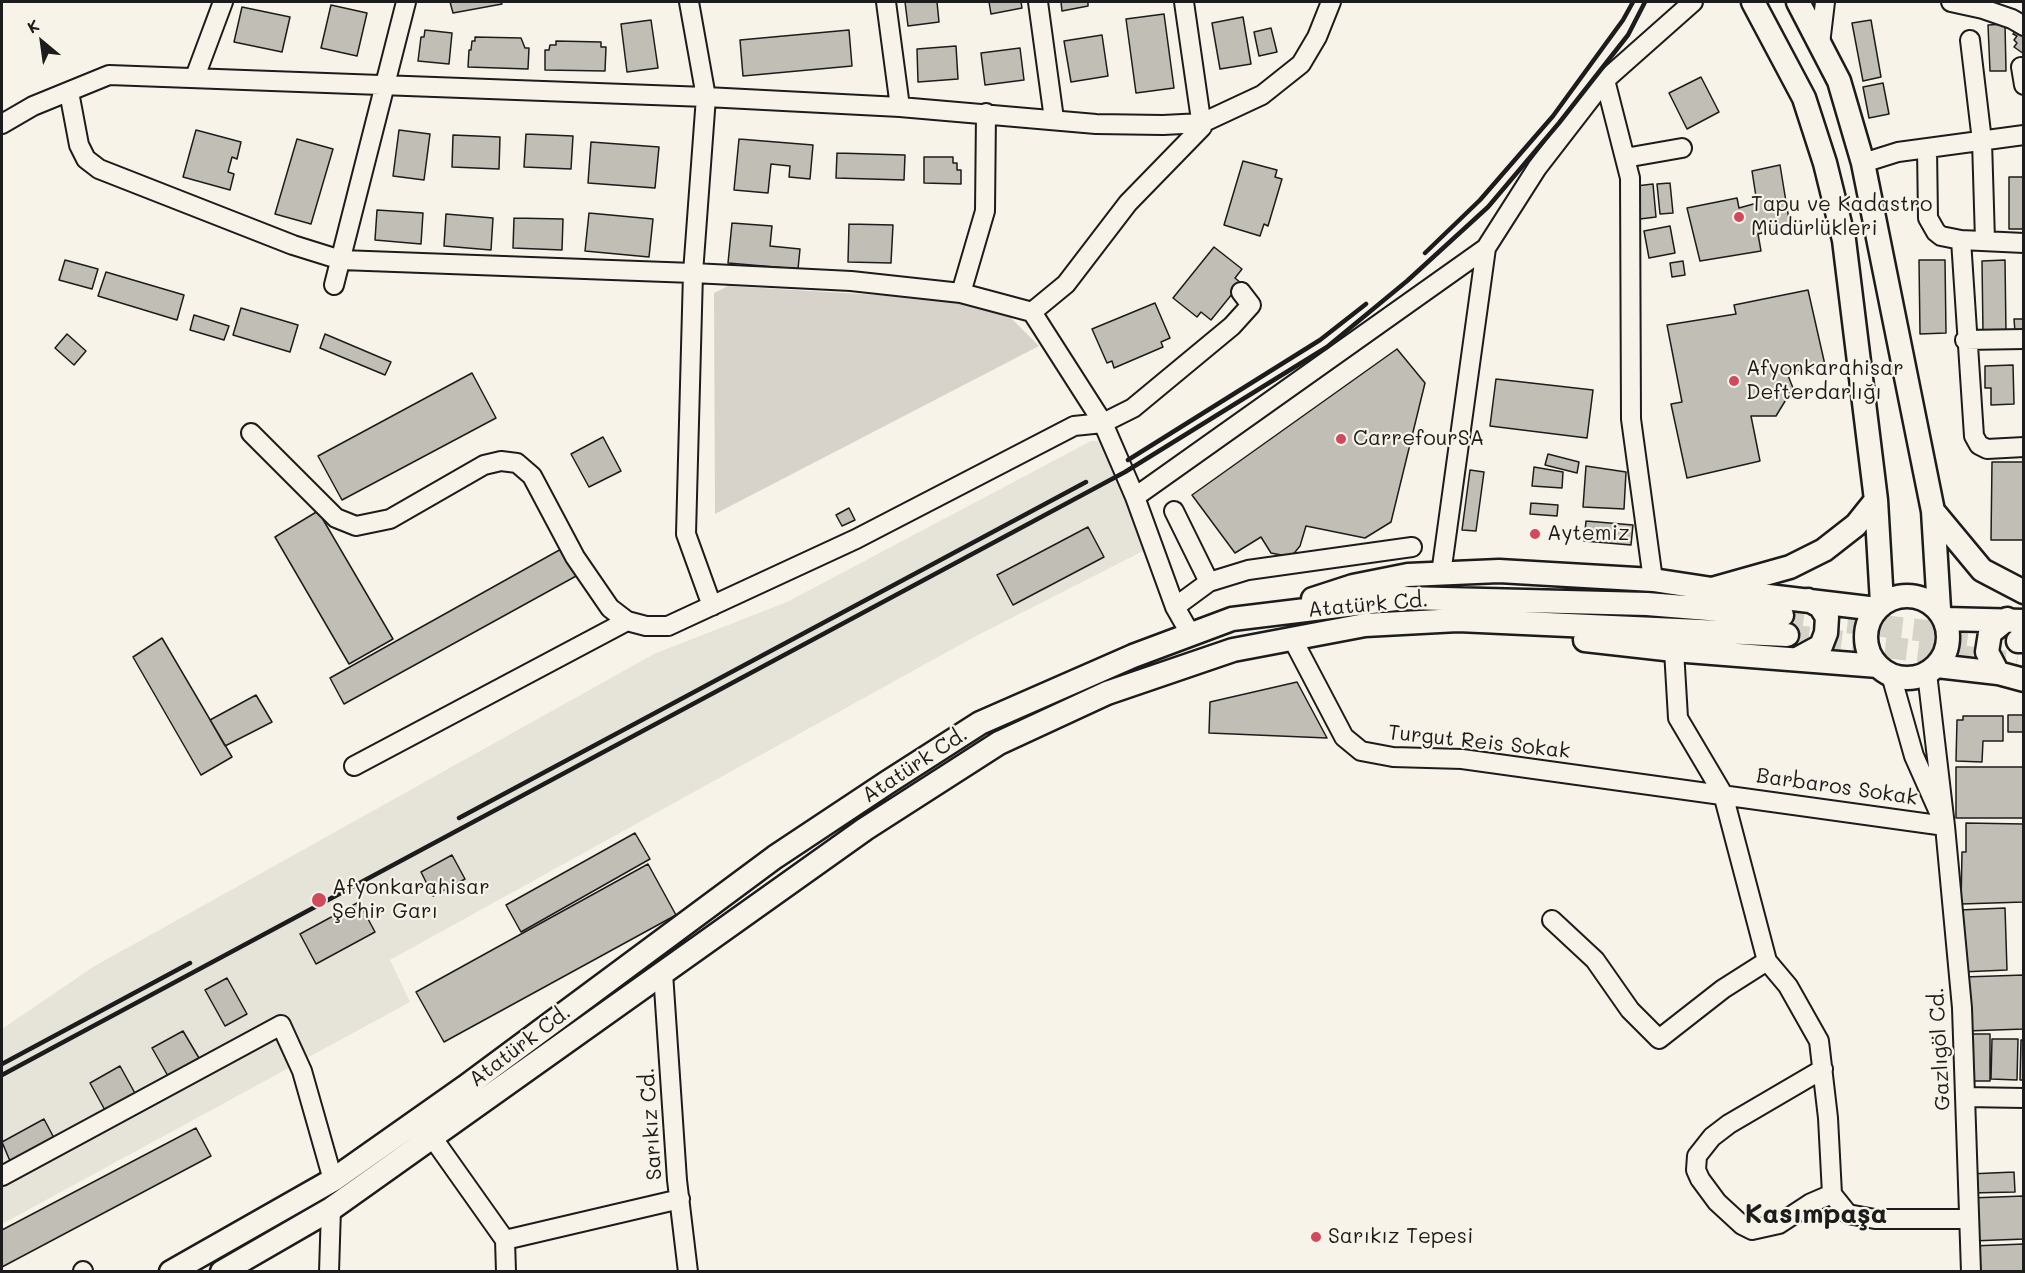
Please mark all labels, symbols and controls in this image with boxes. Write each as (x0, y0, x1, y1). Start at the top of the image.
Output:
north arrow (12, 12, 72, 72)
text: K (23, 14, 43, 38)
place label: Tapu ve Kadastro Müdürlükleri (1751, 192, 1932, 242)
marker: Tapu ve Kadastro Müdürlükleri (1732, 210, 1746, 224)
place label: Afyonkarahisar Defterdarlığı (1746, 356, 1904, 406)
marker: Afyonkarahisar Defterdarlığı (1727, 374, 1741, 388)
place label: CarrefourSA (1353, 426, 1484, 452)
marker: CarrefourSA (1334, 432, 1348, 446)
place label: Aytemiz (1547, 521, 1630, 547)
marker: Aytemiz (1528, 527, 1542, 541)
street label: Atatürk Cd. (1307, 587, 1429, 623)
street label: Turgut Reis Sokak (1387, 720, 1571, 764)
street label: Atatürk Cd. (858, 722, 972, 808)
street label: Barbaros Sokak (1755, 763, 1919, 811)
place label: Afyonkarahisar Şehir Garı (332, 875, 490, 925)
marker: Afyonkarahisar Şehir Garı (310, 891, 328, 909)
street label: Gazlıgöl Cd. (1924, 987, 1956, 1111)
street label: Atatürk Cd. (464, 1000, 576, 1092)
street label: Sarıkız Cd. (634, 1067, 668, 1181)
district label: Kasımpaşa (1745, 1199, 1887, 1231)
place label: Sarıkız Tepesi (1328, 1224, 1473, 1250)
marker: Sarıkız Tepesi (1309, 1230, 1323, 1244)

